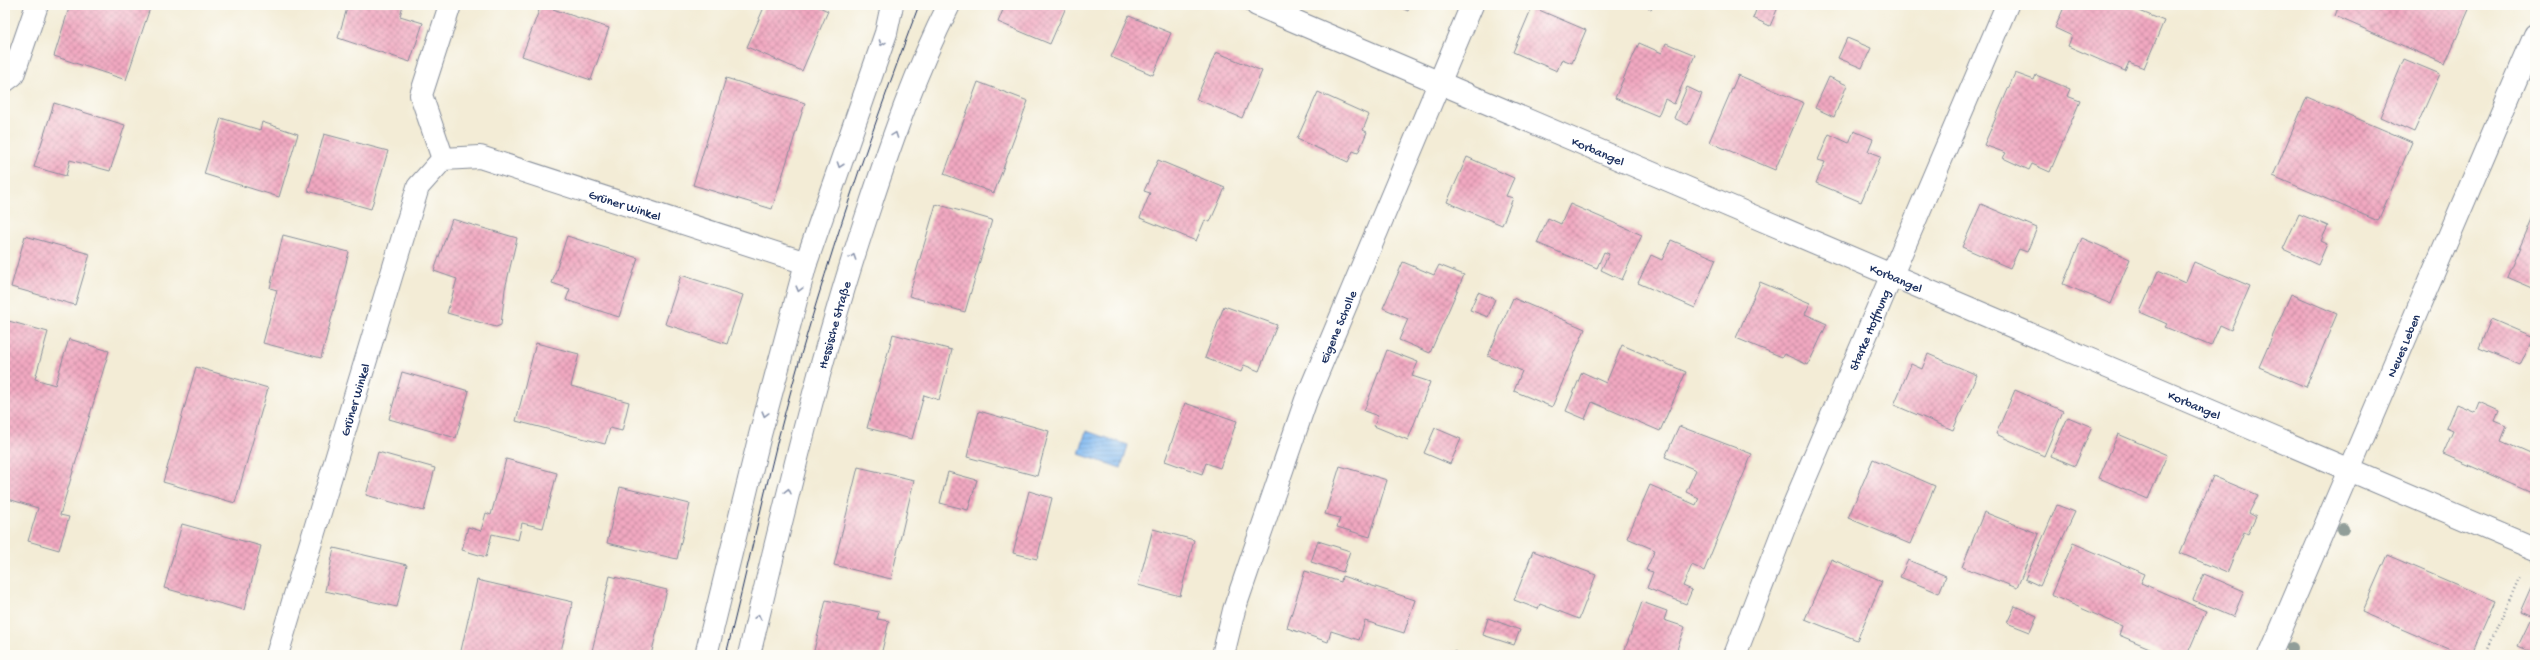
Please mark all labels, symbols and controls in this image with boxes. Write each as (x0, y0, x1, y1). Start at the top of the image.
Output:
one-way arrow (878, 39, 887, 46)
one-way arrow (890, 131, 899, 138)
street label: Korbangel (1569, 135, 1626, 170)
one-way arrow (836, 162, 844, 169)
street label: Grüner Winkel (586, 188, 662, 225)
one-way arrow (848, 254, 857, 261)
street label: Korbangel (1867, 262, 1924, 297)
street label: Hessische Straße (816, 280, 856, 371)
one-way arrow (795, 285, 804, 292)
street label: Starke Hoffnung (1847, 288, 1895, 373)
street label: Eigene Scholle (1317, 289, 1361, 366)
street label: Neues Leben (2385, 312, 2425, 380)
street label: Grüner Winkel (338, 362, 374, 438)
street label: Korbangel (2165, 389, 2222, 424)
one-way arrow (761, 411, 770, 418)
one-way arrow (784, 487, 792, 494)
one-way arrow (753, 614, 762, 621)

